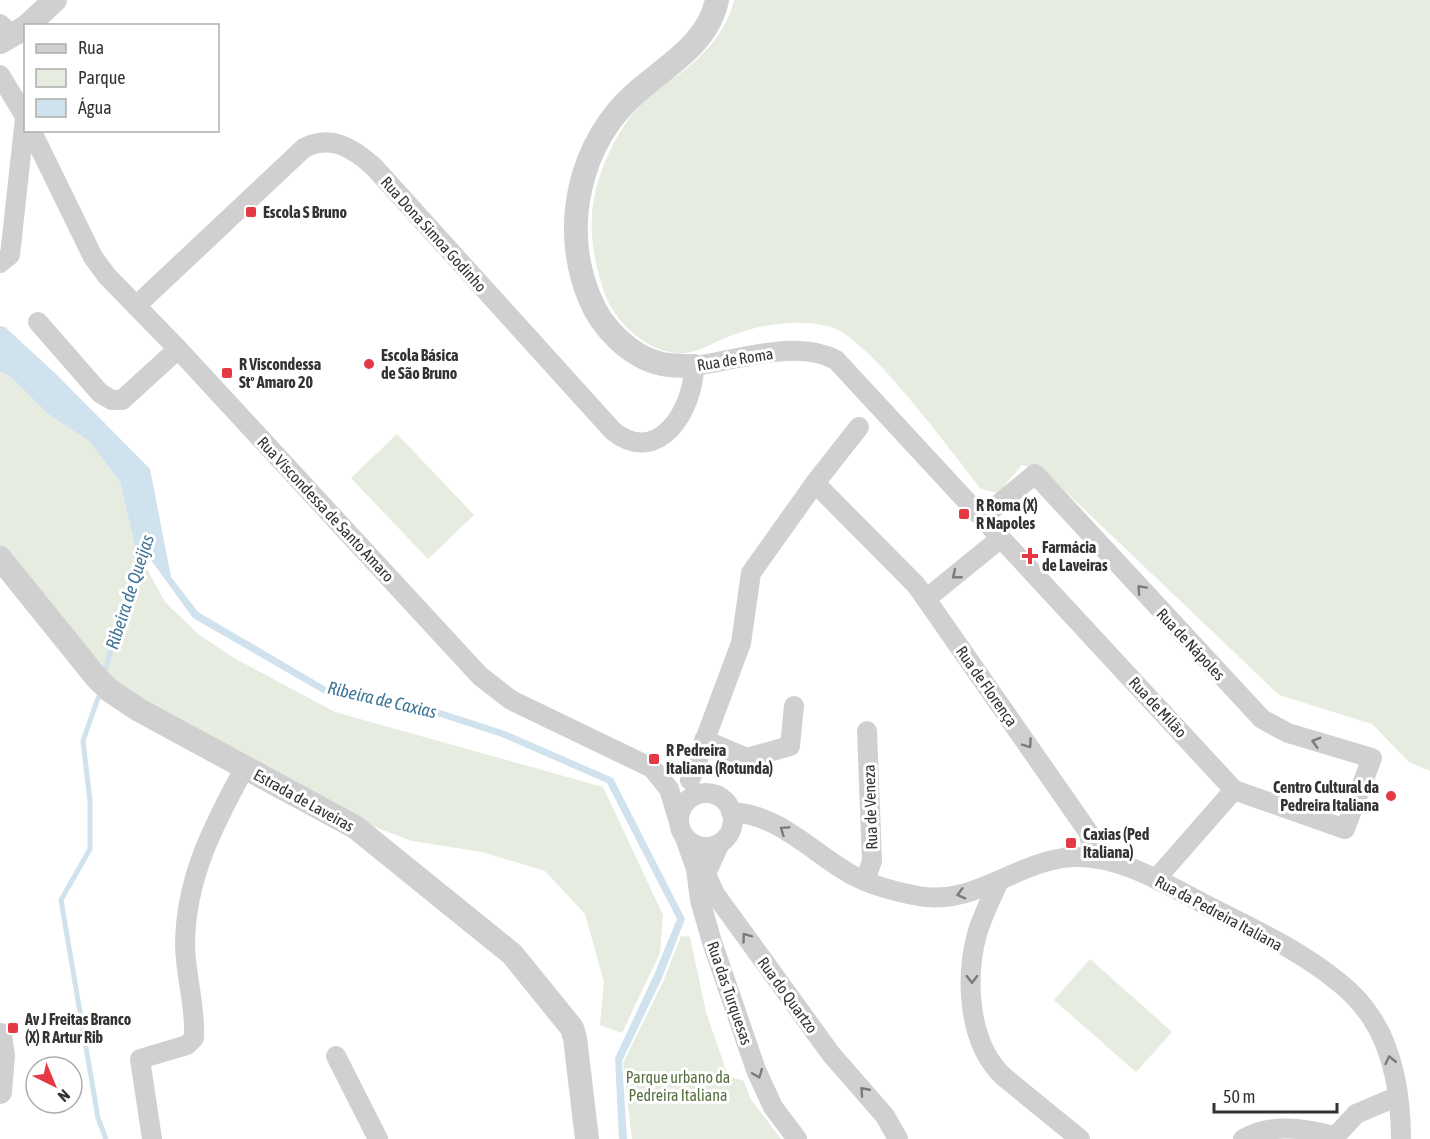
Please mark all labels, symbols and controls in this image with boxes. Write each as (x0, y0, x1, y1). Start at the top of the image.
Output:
legend (24, 24, 219, 132)
text: Rua (78, 37, 104, 58)
text: Parque (78, 67, 126, 88)
text: Água (78, 97, 112, 118)
street label: Rua Dona Simoa Godinho (378, 173, 490, 295)
place label: Escola S Bruno (263, 203, 347, 221)
marker: Escola S Bruno (244, 205, 258, 219)
street label: Rua de Roma (696, 344, 774, 374)
place label: Escola Básica de São Bruno (381, 346, 459, 382)
place label: R Viscondessa Stº Amaro 20 (239, 355, 321, 391)
marker: Escola Básica de São Bruno (362, 357, 376, 371)
marker: R Viscondessa Stº Amaro 20 (220, 366, 234, 380)
street label: Rua Viscondessa de Santo Amaro (254, 433, 398, 585)
place label: R Roma (X) R Napoles (976, 496, 1038, 532)
marker: R Roma (X) R Napoles (957, 507, 971, 521)
water label: Ribeira de Queijas (101, 532, 158, 652)
place label: Farmácia de Laveiras (1042, 538, 1108, 574)
marker: Farmácia de Laveiras (1023, 549, 1037, 563)
one-way arrow (951, 567, 962, 578)
one-way arrow (1137, 585, 1148, 596)
street label: Rua de Nápoles (1153, 604, 1229, 684)
street label: Rua de Florença (952, 643, 1021, 730)
street label: Rua de Milão (1125, 673, 1191, 741)
water label: Ribeira de Caxias (325, 677, 439, 722)
one-way arrow (1311, 737, 1322, 749)
one-way arrow (1021, 738, 1032, 749)
place label: R Pedreira Italiana (Rotunda) (666, 741, 773, 777)
marker: R Pedreira Italiana (Rotunda) (647, 752, 661, 766)
street label: Rua de Veneza (860, 764, 880, 850)
street label: Estrada de Laveiras (251, 765, 357, 835)
place label: Centro Cultural da Pedreira Italiana (1273, 778, 1379, 814)
marker: Centro Cultural da Pedreira Italiana (1384, 789, 1398, 803)
place label: Caxias (Ped Italiana) (1083, 825, 1150, 861)
one-way arrow (780, 826, 791, 837)
marker: Caxias (Ped Italiana) (1064, 836, 1078, 850)
street label: Rua da Pedreira Italiana (1152, 872, 1286, 954)
one-way arrow (956, 887, 967, 899)
one-way arrow (742, 932, 753, 943)
street label: Rua das Turquesas (703, 939, 756, 1048)
street label: Rua do Quartzo (754, 954, 822, 1036)
one-way arrow (966, 974, 979, 983)
place label: Av J Freitas Branco (X) R Artur Rib (24, 1010, 132, 1046)
marker: Av J Freitas Branco (X) R Artur Rib (6, 1021, 20, 1035)
north arrow (24, 1055, 84, 1115)
one-way arrow (1384, 1056, 1397, 1066)
one-way arrow (751, 1067, 763, 1078)
park label: Parque urbano da Pedreira Italiana (626, 1068, 730, 1104)
scale bar (1214, 1076, 1337, 1114)
text: N (55, 1086, 74, 1106)
text: 50 m (1223, 1086, 1255, 1107)
one-way arrow (860, 1088, 871, 1098)

